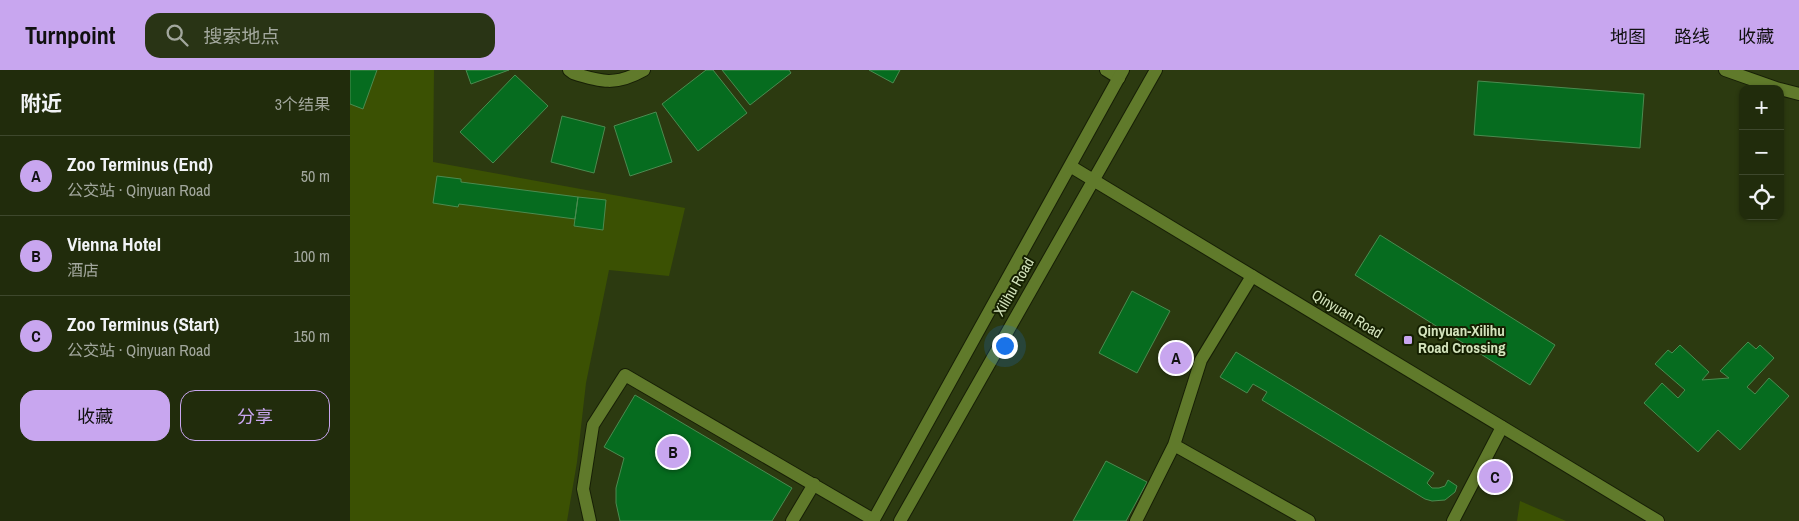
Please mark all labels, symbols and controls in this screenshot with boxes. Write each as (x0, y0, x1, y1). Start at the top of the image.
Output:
search box (145, 13, 495, 58)
text: Turnpoint (25, 19, 115, 51)
icon: search (163, 21, 191, 49)
text: 搜索地点 (203, 23, 279, 49)
text: 地图 (1610, 24, 1646, 49)
text: 路线 (1674, 24, 1710, 49)
text: 收藏 (1738, 24, 1774, 49)
map controls (1739, 85, 1784, 220)
button: + (1739, 85, 1784, 130)
text: 附近 (20, 89, 62, 118)
text: 3个结果 (275, 93, 330, 115)
button: − (1739, 130, 1784, 175)
text: Zoo Terminus (End) (67, 151, 213, 177)
text: A (31, 165, 41, 187)
text: 50 m (301, 165, 330, 187)
button: locate (1739, 175, 1784, 220)
text: 公交站 · Qinyuan Road (67, 179, 211, 201)
text: Vienna Hotel (67, 231, 161, 257)
text: B (31, 245, 41, 267)
text: 100 m (294, 245, 330, 267)
street label: Xilihu Road (988, 254, 1039, 320)
text: 酒店 (67, 259, 99, 281)
street label: Qinyuan Road (1308, 284, 1387, 343)
text: Zoo Terminus (Start) (67, 311, 219, 337)
place label: Qinyuan-Xilihu Road Crossing (1418, 320, 1506, 358)
text: C (31, 325, 41, 347)
text: 150 m (294, 325, 330, 347)
your location (992, 333, 1018, 359)
marker: Qinyuan-Xilihu Road Crossing (1402, 334, 1414, 346)
text: 公交站 · Qinyuan Road (67, 339, 211, 361)
pin: A (1160, 339, 1192, 377)
button: 收藏 (20, 390, 170, 441)
button: 分享 (180, 390, 330, 441)
pin: B (657, 433, 689, 471)
pin: C (1479, 458, 1511, 496)

